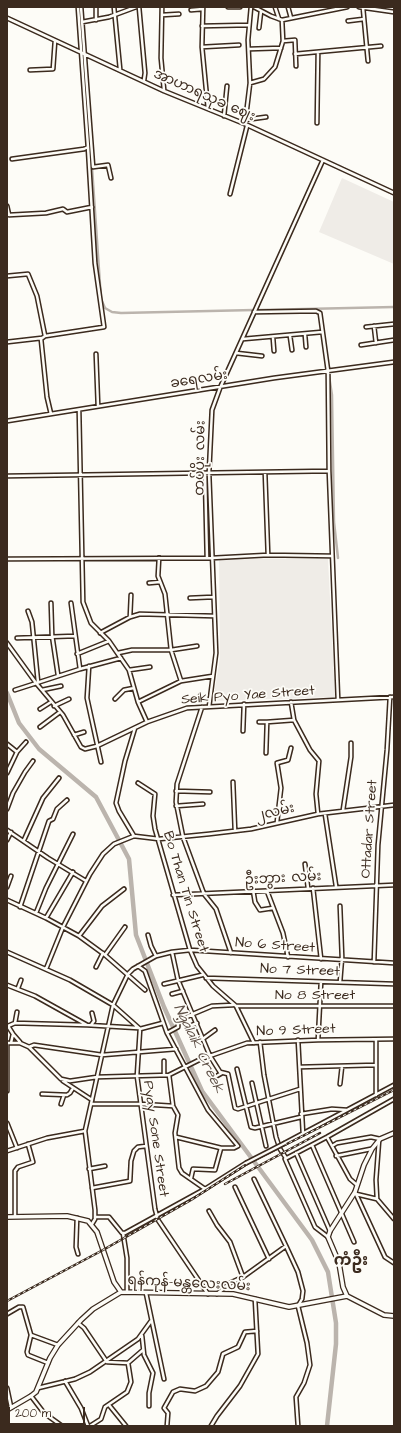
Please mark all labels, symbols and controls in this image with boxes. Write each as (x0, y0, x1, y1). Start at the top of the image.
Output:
street label: အာဟာရသုခ ဈေး (151, 66, 257, 126)
street label: ခရေလမ်း (169, 367, 229, 393)
street label: တပ်ပိုး လမ်း (192, 420, 210, 496)
street label: Seik Pyo Yae Street (181, 683, 315, 709)
street label: Ottadar Street (358, 779, 382, 879)
street label: ၂လမ်း (254, 800, 296, 826)
street label: Bo Than Tin Street (159, 830, 211, 954)
street label: ဦးဘွား လမ်း (244, 869, 322, 889)
street label: No 6 Street (235, 935, 315, 957)
street label: No 7 Street (260, 961, 340, 981)
street label: No 8 Street (275, 988, 355, 1004)
water label: Ngalaik Creek (169, 1002, 227, 1096)
street label: No 9 Street (256, 1021, 336, 1041)
street label: Pyay Sone Street (139, 1080, 171, 1198)
district label: ကံဦး (334, 1252, 368, 1272)
street label: ရန်ကုန်-မန္တလေးလမ်း (127, 1272, 251, 1296)
scale bar (10, 1399, 87, 1425)
text: 200 m (15, 1405, 51, 1422)

